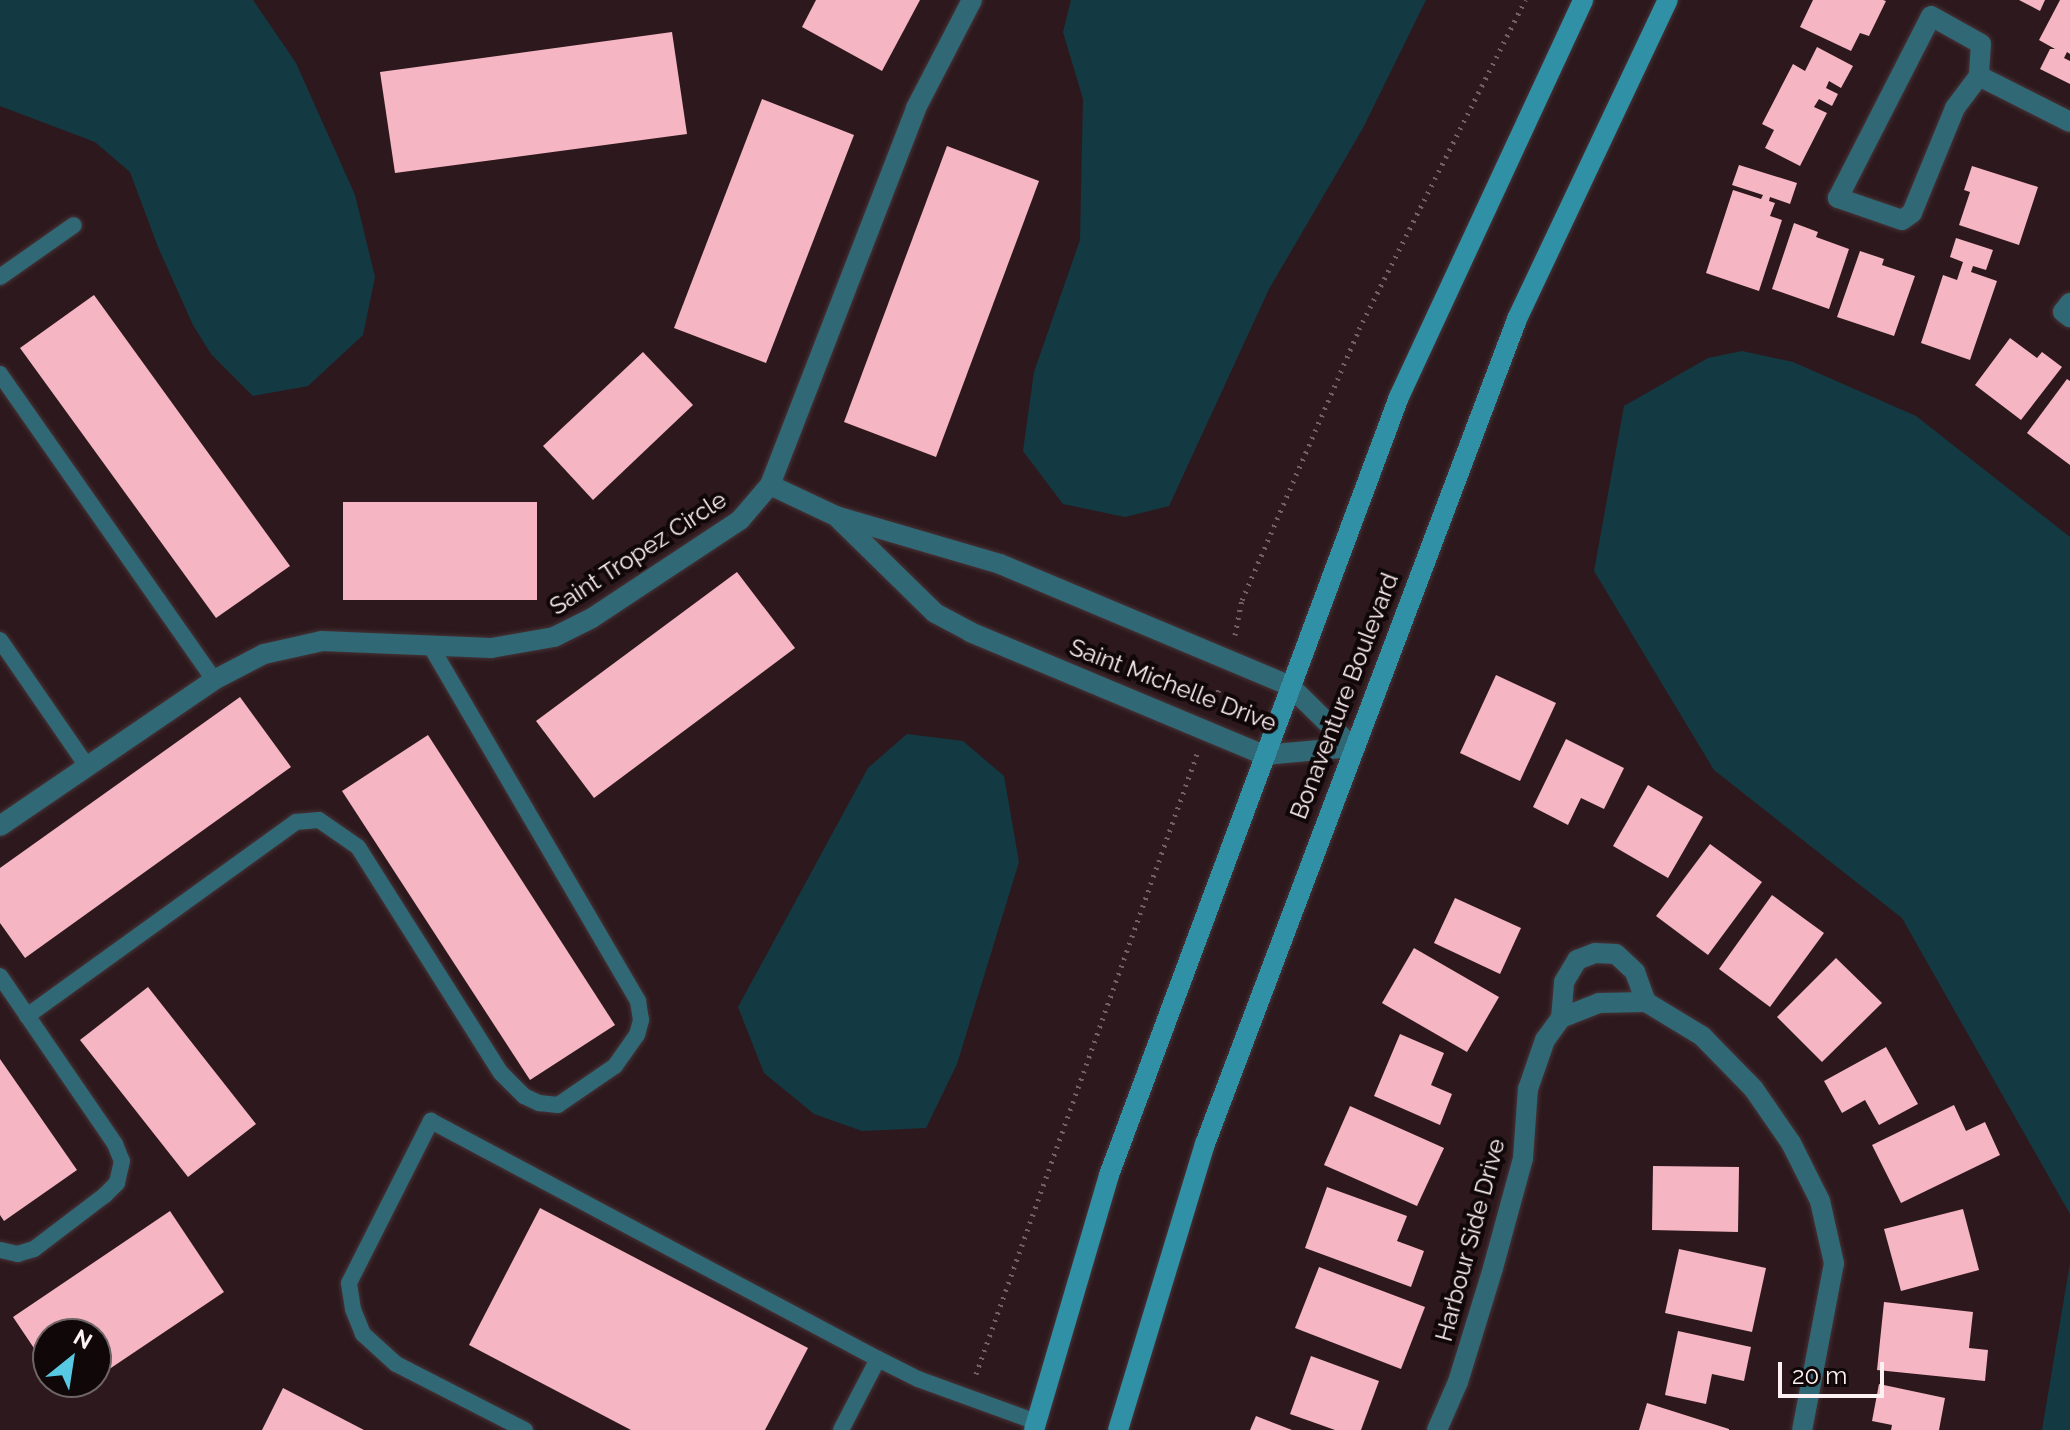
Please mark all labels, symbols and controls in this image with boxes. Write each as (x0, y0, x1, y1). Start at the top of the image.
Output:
street label: Saint Tropez Circle (544, 485, 732, 621)
street label: Bonaventure Boulevard (1284, 569, 1404, 823)
street label: Saint Michelle Drive (1066, 632, 1280, 738)
street label: Harbour Side Drive (1429, 1135, 1511, 1345)
north arrow (32, 1318, 112, 1398)
text: N (69, 1323, 97, 1354)
scale bar (1782, 1346, 1888, 1396)
text: 20 m (1792, 1361, 1847, 1390)

